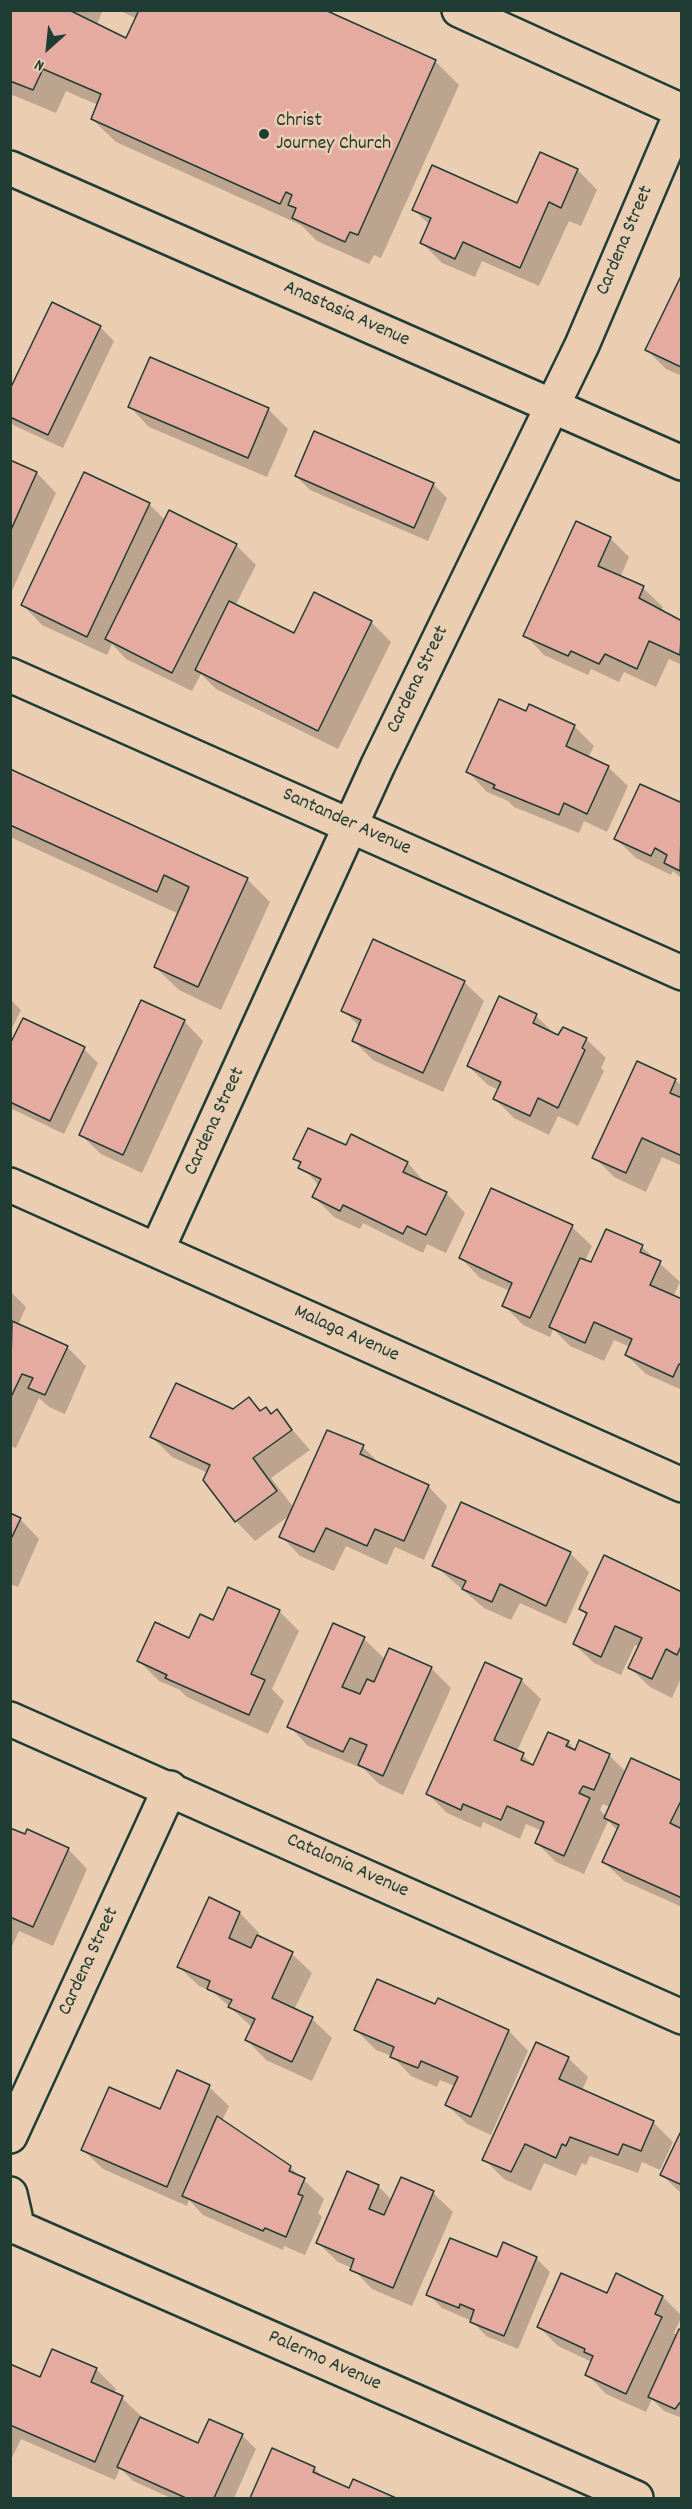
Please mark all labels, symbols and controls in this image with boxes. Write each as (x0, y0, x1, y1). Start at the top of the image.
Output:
north arrow (18, 18, 78, 78)
text: N (31, 52, 48, 77)
place label: Christ Journey Church (276, 110, 391, 157)
marker: Christ Journey Church (257, 127, 271, 141)
street label: Cardena Street (592, 183, 660, 299)
street label: Anastasia Avenue (279, 276, 413, 354)
street label: Cardena Street (383, 622, 455, 738)
street label: Santander Avenue (278, 784, 414, 862)
street label: Cardena Street (180, 1064, 252, 1180)
street label: Malaga Avenue (290, 1301, 402, 1369)
street label: Catalonia Avenue (282, 1829, 412, 1905)
street label: Cardena Street (54, 1904, 126, 2020)
street label: Palermo Avenue (264, 2326, 384, 2398)

